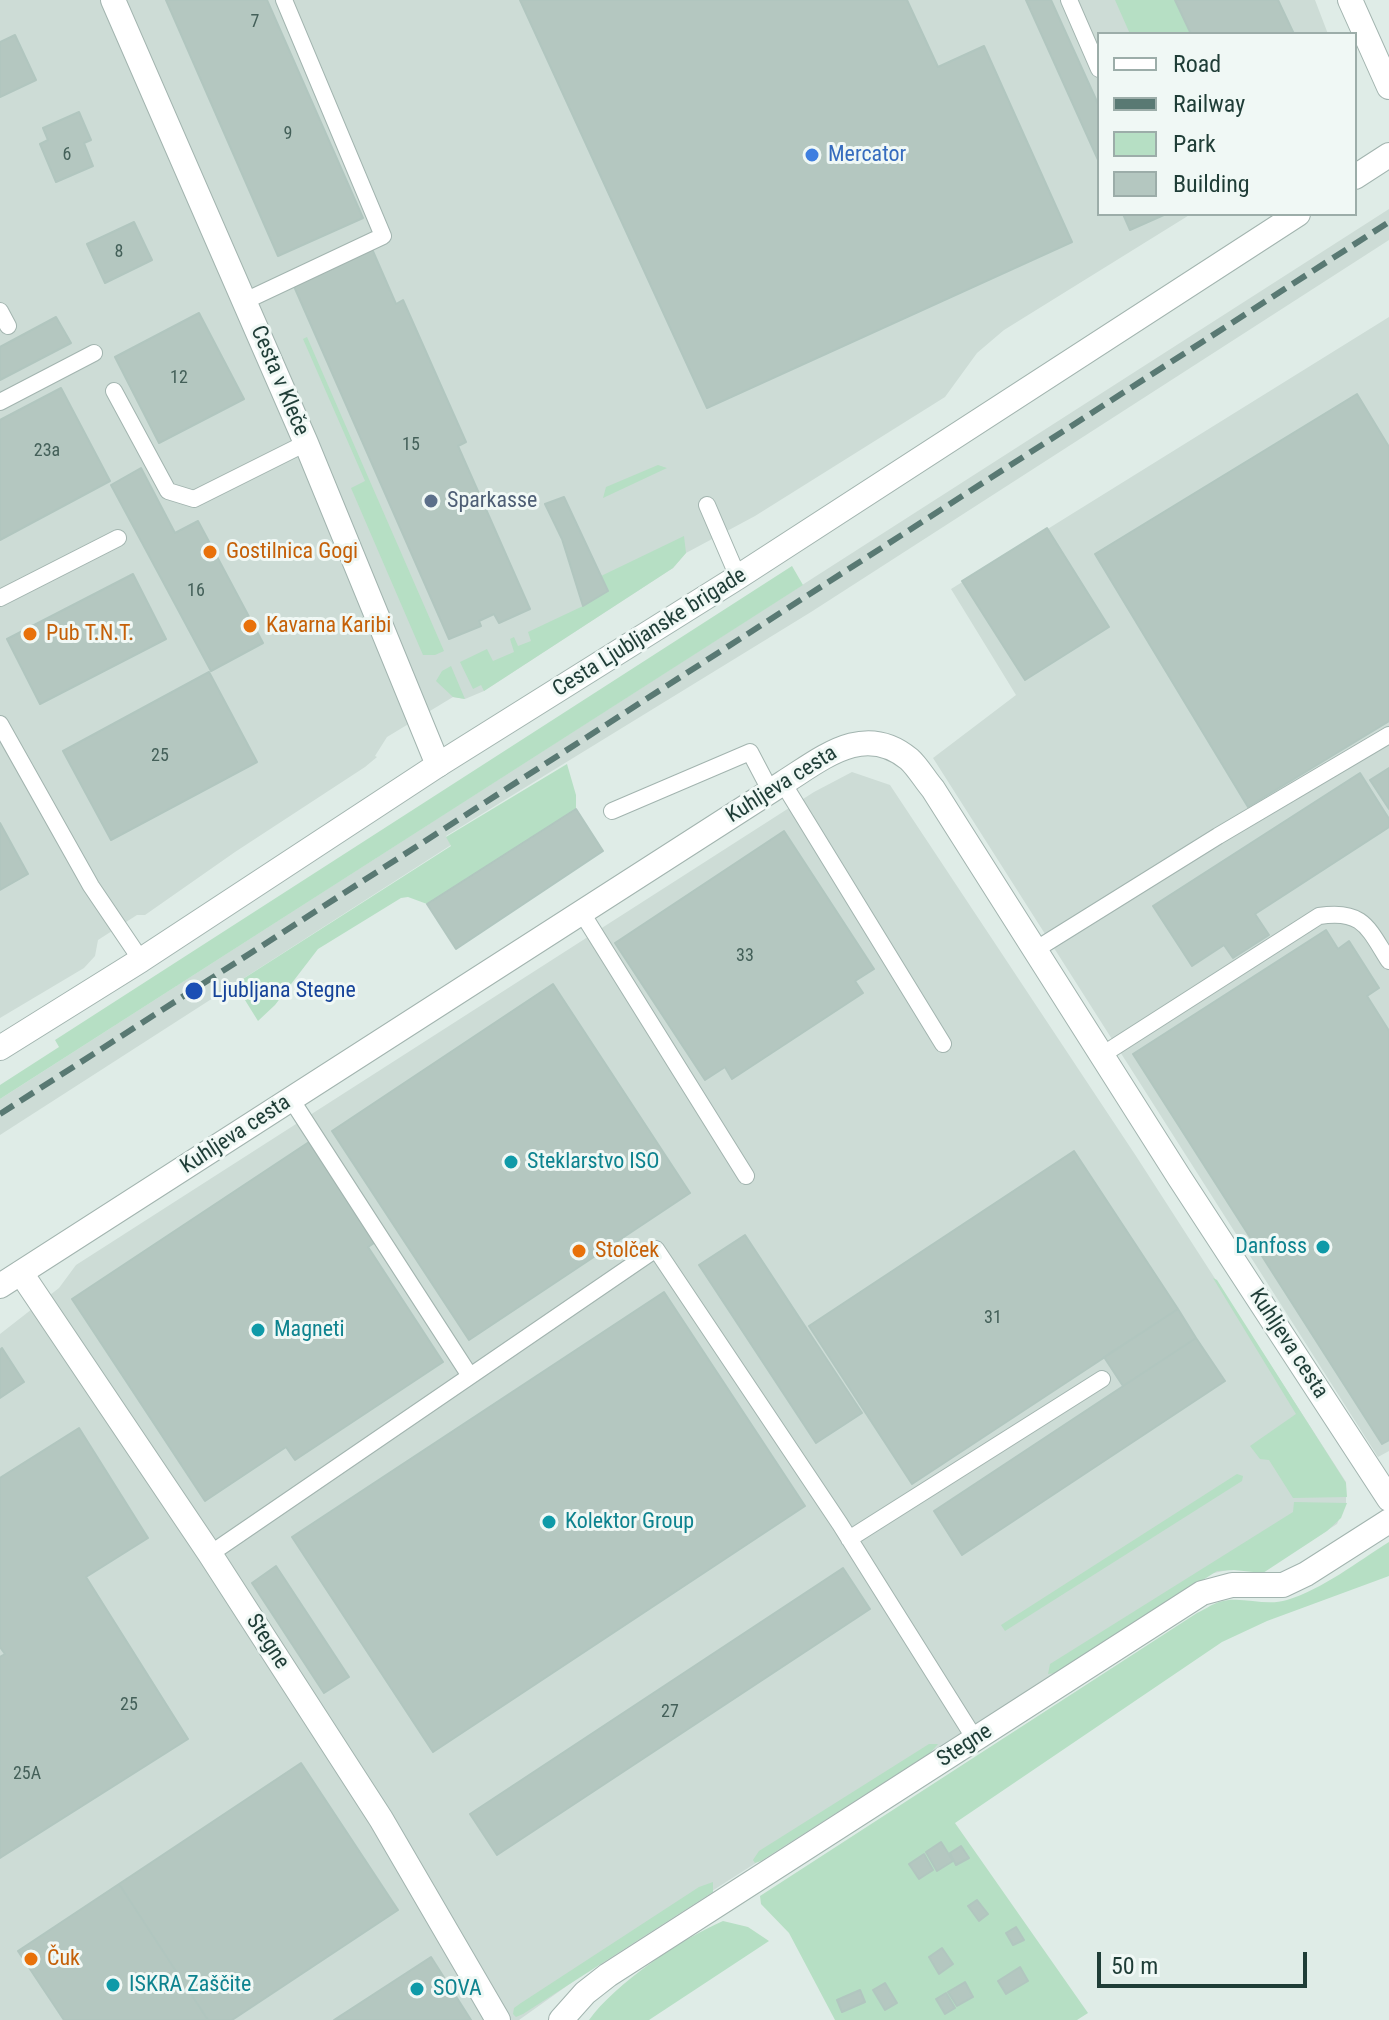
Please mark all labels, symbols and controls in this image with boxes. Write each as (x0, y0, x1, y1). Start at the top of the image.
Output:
house number: 7 (251, 11, 259, 33)
legend (1097, 32, 1357, 216)
text: Road (1173, 50, 1221, 78)
text: Railway (1173, 90, 1245, 118)
house number: 9 (284, 123, 292, 145)
text: Park (1173, 130, 1216, 158)
place label: Mercator (828, 142, 906, 168)
house number: 6 (63, 144, 71, 166)
marker: Mercator (803, 146, 821, 164)
text: Building (1173, 170, 1250, 198)
house number: 8 (115, 241, 123, 263)
street label: Cesta v Kleče (244, 322, 314, 440)
house number: 12 (170, 367, 188, 389)
house number: 15 (402, 434, 420, 456)
house number: 23a (34, 440, 60, 462)
place label: Sparkasse (447, 488, 537, 514)
marker: Sparkasse (422, 492, 440, 510)
place label: Gostilnica Gogi (226, 539, 358, 565)
marker: Gostilnica Gogi (201, 543, 219, 561)
street label: Cesta Ljubljanske brigade (548, 563, 752, 703)
house number: 16 (187, 580, 205, 602)
place label: Kavarna Karibi (266, 613, 391, 639)
marker: Kavarna Karibi (241, 617, 259, 635)
place label: Pub T.N.T. (46, 621, 134, 647)
marker: Pub T.N.T. (21, 625, 39, 643)
street label: Kuhljeva cesta (722, 741, 842, 829)
house number: 25 (151, 745, 169, 767)
house number: 33 (736, 945, 754, 967)
place label: Ljubljana Stegne (212, 978, 356, 1004)
marker: Ljubljana Stegne (183, 980, 205, 1002)
street label: Kuhljeva cesta (176, 1090, 296, 1180)
place label: Steklarstvo ISO (527, 1149, 659, 1175)
marker: Steklarstvo ISO (502, 1153, 520, 1171)
place label: Danfoss (1235, 1234, 1307, 1260)
place label: Stolček (595, 1238, 659, 1264)
marker: Danfoss (1314, 1238, 1332, 1256)
marker: Stolček (570, 1242, 588, 1260)
street label: Kuhljeva cesta (1243, 1284, 1333, 1404)
house number: 31 (984, 1307, 1002, 1329)
place label: Magneti (274, 1317, 345, 1343)
marker: Magneti (249, 1321, 267, 1339)
place label: Kolektor Group (565, 1509, 694, 1535)
marker: Kolektor Group (540, 1513, 558, 1531)
street label: Stegne (240, 1610, 294, 1674)
house number: 25 (120, 1694, 138, 1716)
house number: 27 (661, 1701, 679, 1723)
street label: Stegne (933, 1719, 997, 1773)
house number: 25A (13, 1763, 41, 1785)
scale bar (1101, 1936, 1311, 1986)
place label: Čuk (47, 1946, 80, 1972)
marker: Čuk (22, 1950, 40, 1968)
text: 50 m (1111, 1952, 1158, 1980)
place label: ISKRA Zaščite (129, 1972, 251, 1998)
marker: ISKRA Zaščite (104, 1976, 122, 1994)
place label: SOVA (433, 1976, 482, 2002)
marker: SOVA (408, 1980, 426, 1998)

